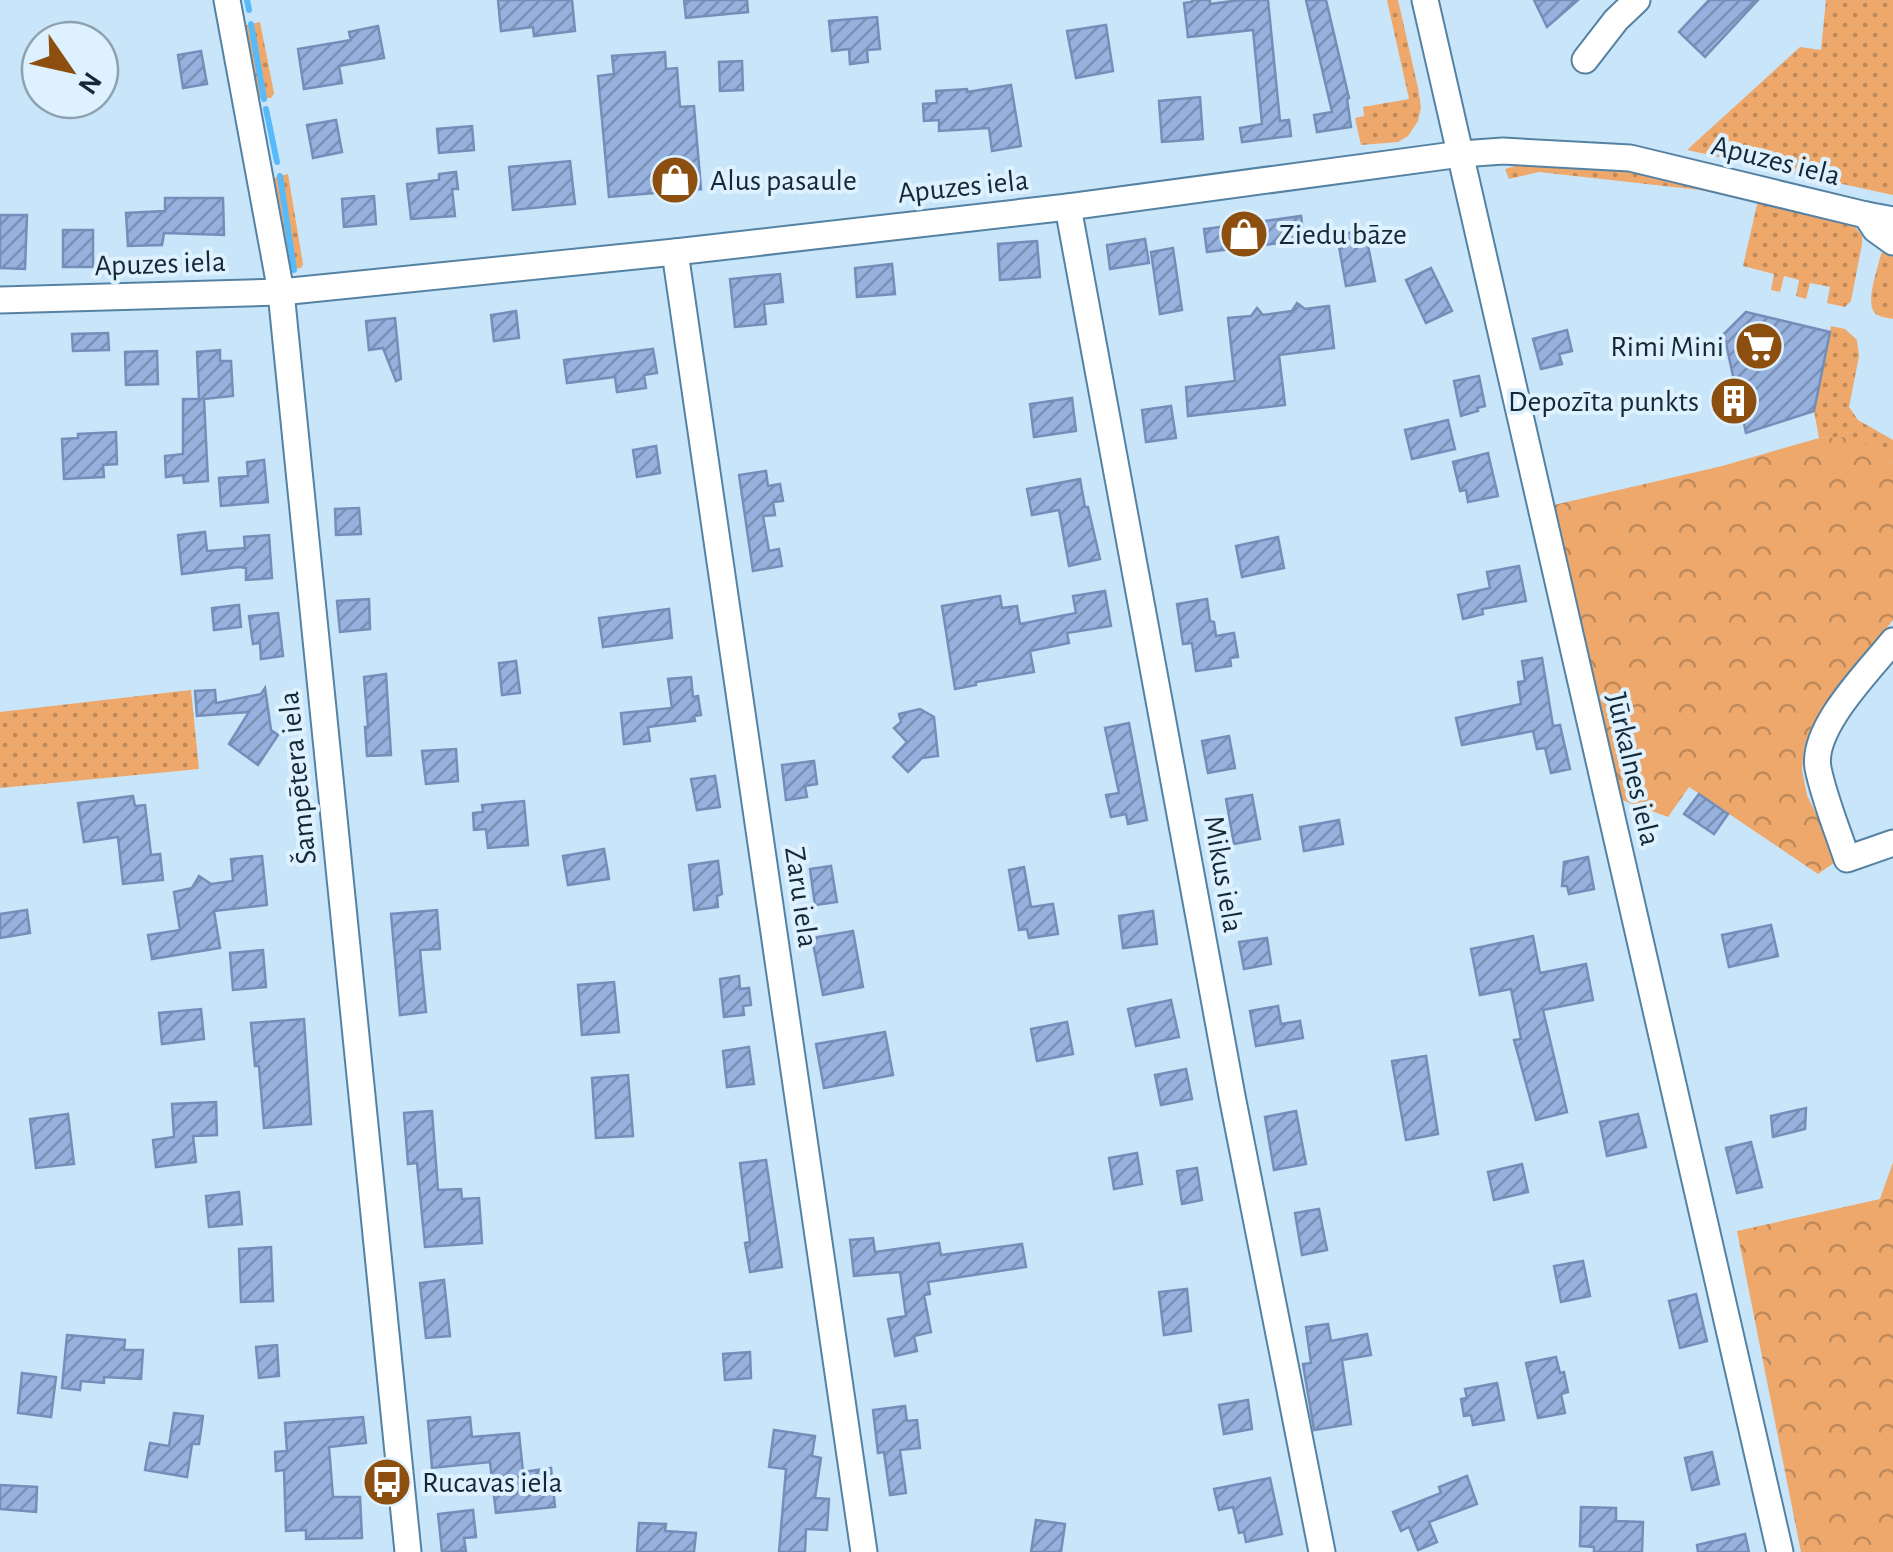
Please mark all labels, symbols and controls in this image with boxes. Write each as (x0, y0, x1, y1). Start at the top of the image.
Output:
north arrow (20, 20, 120, 120)
text: N (72, 67, 106, 99)
street label: Apuzes iela (1708, 131, 1843, 191)
shop icon: Alus pasaule (649, 154, 701, 206)
street label: Apuzes iela (896, 165, 1030, 209)
place label: Alus pasaule (710, 166, 857, 196)
shop icon: Ziedu bāze (1218, 208, 1270, 260)
place label: Ziedu bāze (1279, 220, 1407, 250)
street label: Apuzes iela (94, 247, 226, 281)
supermarket icon: Rimi Mini (1733, 320, 1785, 372)
place label: Rimi Mini (1610, 332, 1724, 362)
building icon: Depozīta punkts (1708, 375, 1760, 427)
place label: Depozīta punkts (1508, 387, 1699, 417)
street label: Šampētera iela (272, 690, 322, 866)
street label: Jūrkalnes iela (1601, 690, 1665, 849)
street label: Mikus iela (1198, 813, 1248, 935)
street label: Zaru iela (779, 845, 823, 950)
bus stop icon: Rucavas iela (361, 1456, 413, 1508)
place label: Rucavas iela (422, 1468, 563, 1498)

